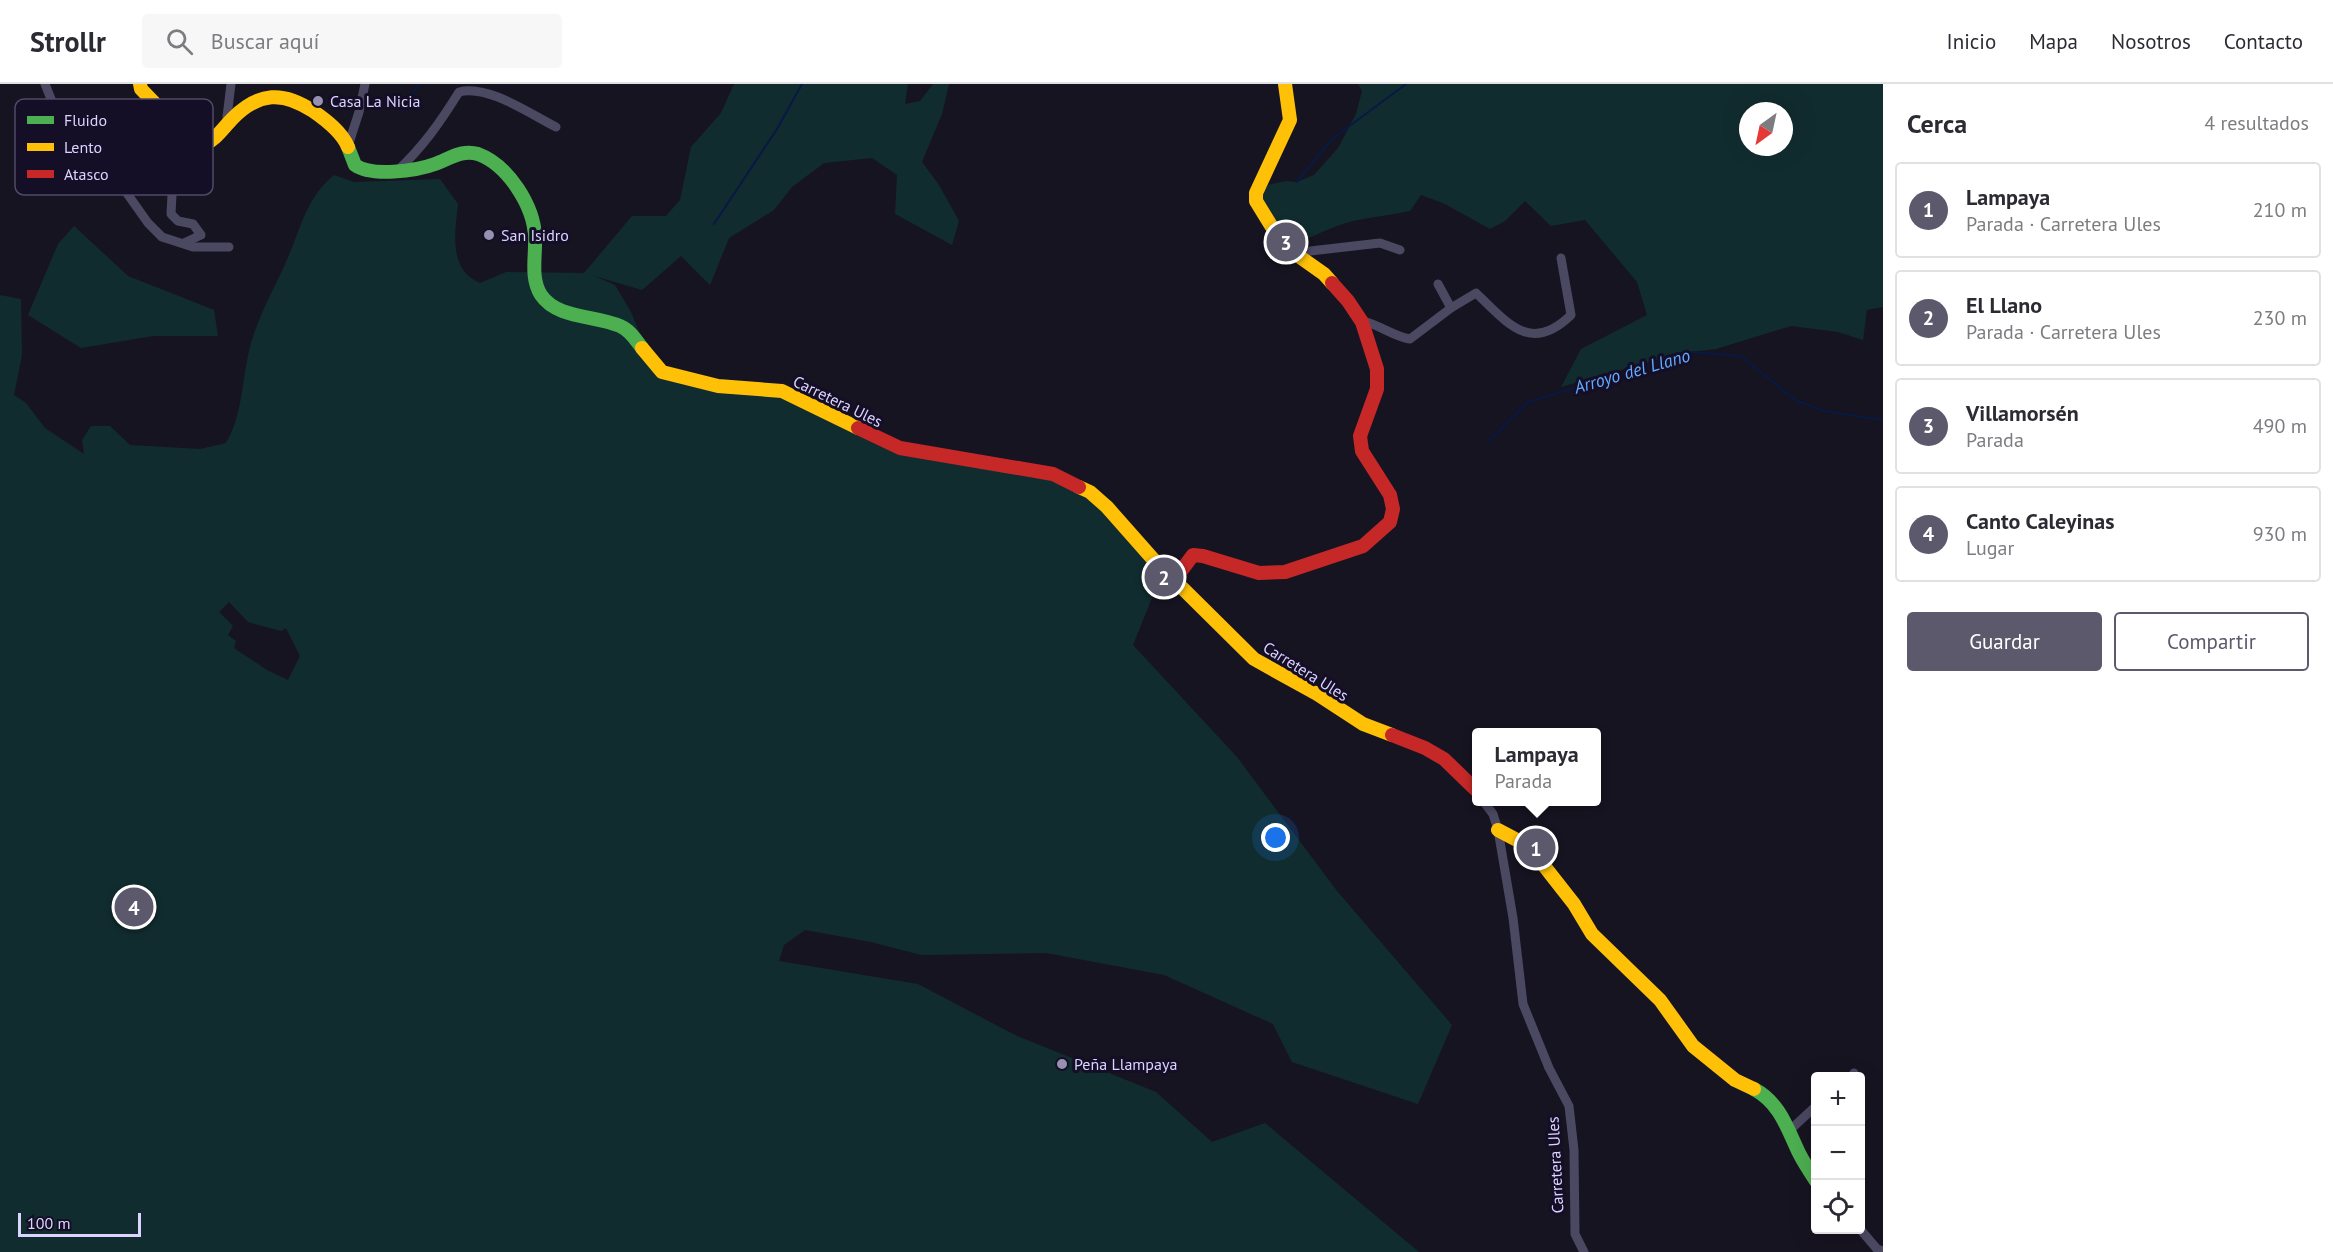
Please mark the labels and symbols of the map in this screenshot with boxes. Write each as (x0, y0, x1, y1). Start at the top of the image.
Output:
place label: Casa La Nicia (330, 91, 420, 111)
marker: Casa La Nicia (311, 94, 325, 108)
legend (15, 99, 213, 195)
north arrow (1739, 102, 1793, 156)
text: Fluido (64, 110, 107, 130)
text: Lento (64, 137, 102, 157)
text: Atasco (64, 164, 109, 184)
pin: 3 (1266, 220, 1306, 264)
place label: San Isidro (501, 225, 569, 245)
marker: San Isidro (482, 228, 496, 242)
water label: Arroyo del Llano (1570, 343, 1693, 399)
street label: Carretera Ules (790, 371, 886, 431)
pin: 2 (1144, 554, 1184, 600)
street label: Carretera Ules (1260, 637, 1353, 705)
your location (1261, 823, 1290, 852)
pin: 1 (1516, 826, 1556, 870)
pin: 4 (114, 884, 154, 930)
place label: Peña Llampaya (1074, 1054, 1177, 1074)
marker: Peña Llampaya (1055, 1057, 1069, 1071)
street label: Carretera Ules (1542, 1116, 1568, 1214)
scale bar (18, 1210, 141, 1238)

